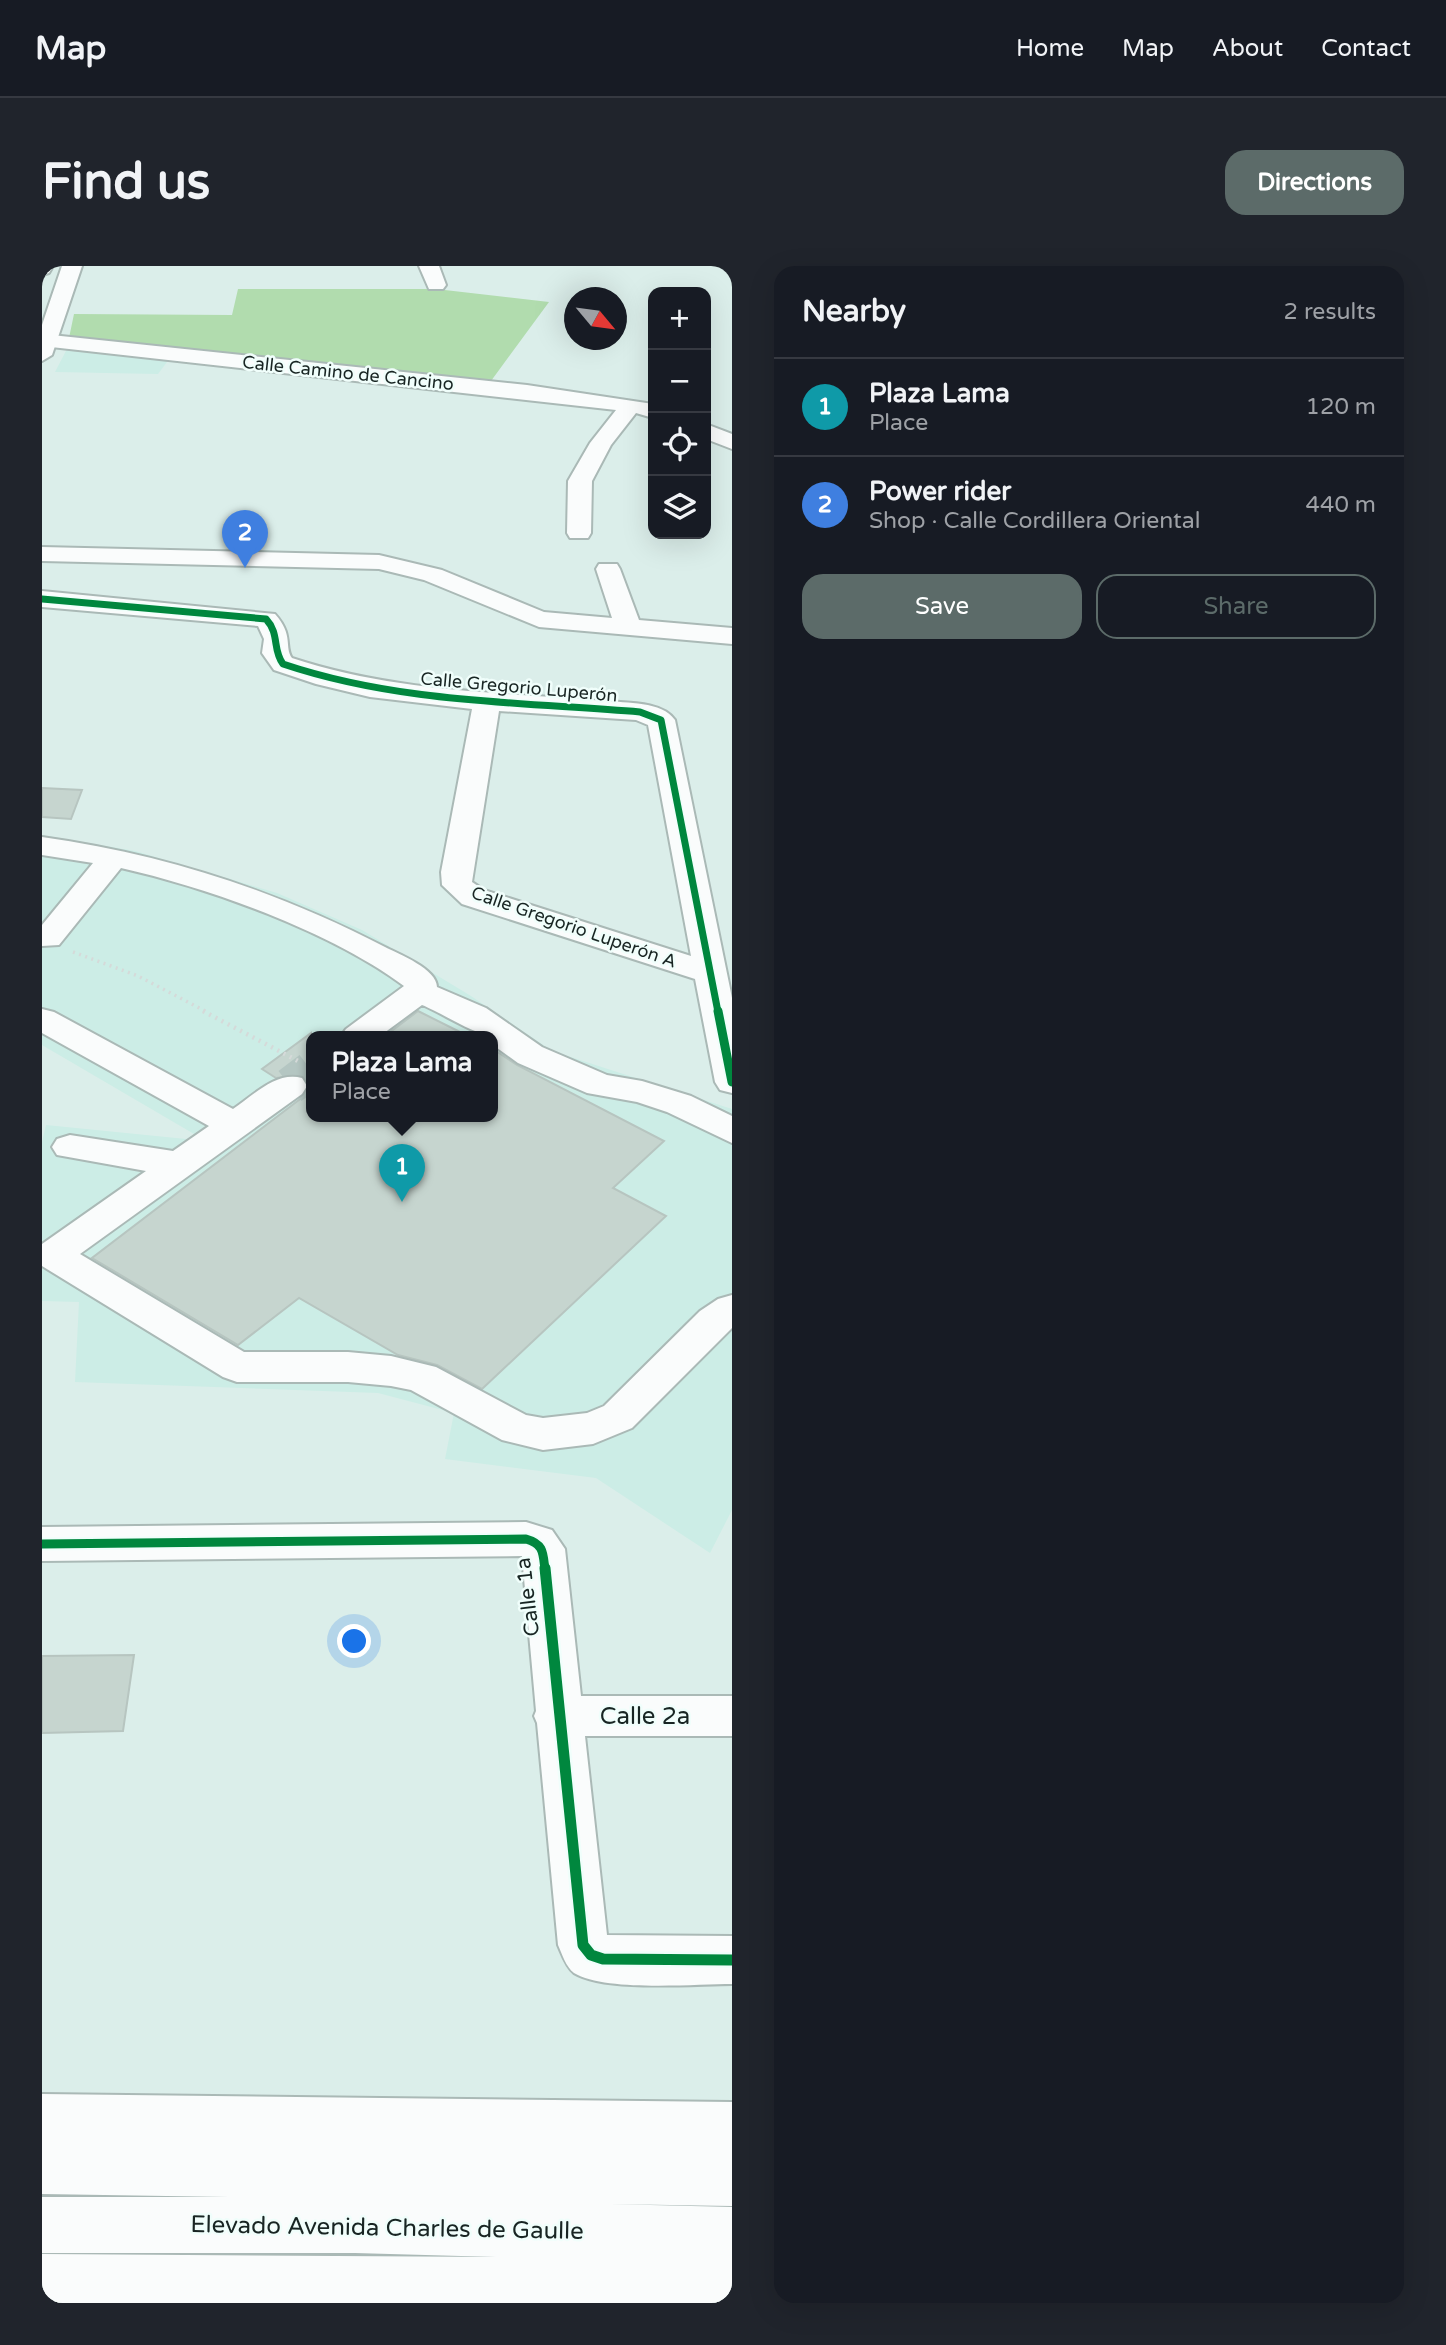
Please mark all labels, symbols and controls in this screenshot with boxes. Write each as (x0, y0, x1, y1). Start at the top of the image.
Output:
text: Map (35, 29, 106, 68)
text: Home (1016, 34, 1084, 63)
text: Map (1122, 34, 1174, 63)
text: About (1212, 34, 1283, 63)
text: Contact (1321, 34, 1411, 63)
button: Directions (1225, 150, 1404, 215)
text: Find us (42, 153, 210, 212)
north arrow (564, 287, 627, 350)
map controls (648, 287, 711, 539)
button: + (648, 287, 711, 350)
text: Nearby (802, 293, 906, 330)
text: 2 results (1283, 298, 1376, 326)
button: − (648, 350, 711, 413)
street label: Calle Camino de Cancino (241, 351, 455, 395)
text: Plaza Lama (869, 378, 1010, 409)
text: 1 (818, 393, 832, 421)
text: 120 m (1306, 393, 1376, 421)
text: Place (869, 409, 928, 437)
button: locate (648, 413, 711, 476)
button: layers (648, 476, 711, 539)
text: Power rider (869, 476, 1011, 507)
text: 2 (818, 491, 832, 519)
text: 440 m (1306, 491, 1376, 519)
text: Shop · Calle Cordillera Oriental (869, 507, 1200, 535)
pin: 2 (222, 510, 268, 568)
button: Save (802, 574, 1082, 639)
button: Share (1096, 574, 1376, 639)
street label: Calle Gregorio Luperón (420, 667, 618, 707)
street label: Calle Gregorio Luperón A (468, 881, 680, 973)
popup (306, 1031, 498, 1122)
text: Plaza Lama (332, 1047, 472, 1078)
text: Place (332, 1078, 391, 1106)
pin: 1 (379, 1144, 425, 1202)
street label: Calle 1a (511, 1556, 545, 1638)
your location (337, 1624, 371, 1658)
street label: Calle 2a (600, 1702, 690, 1731)
street label: Elevado Avenida Charles de Gaulle (190, 2210, 584, 2246)

